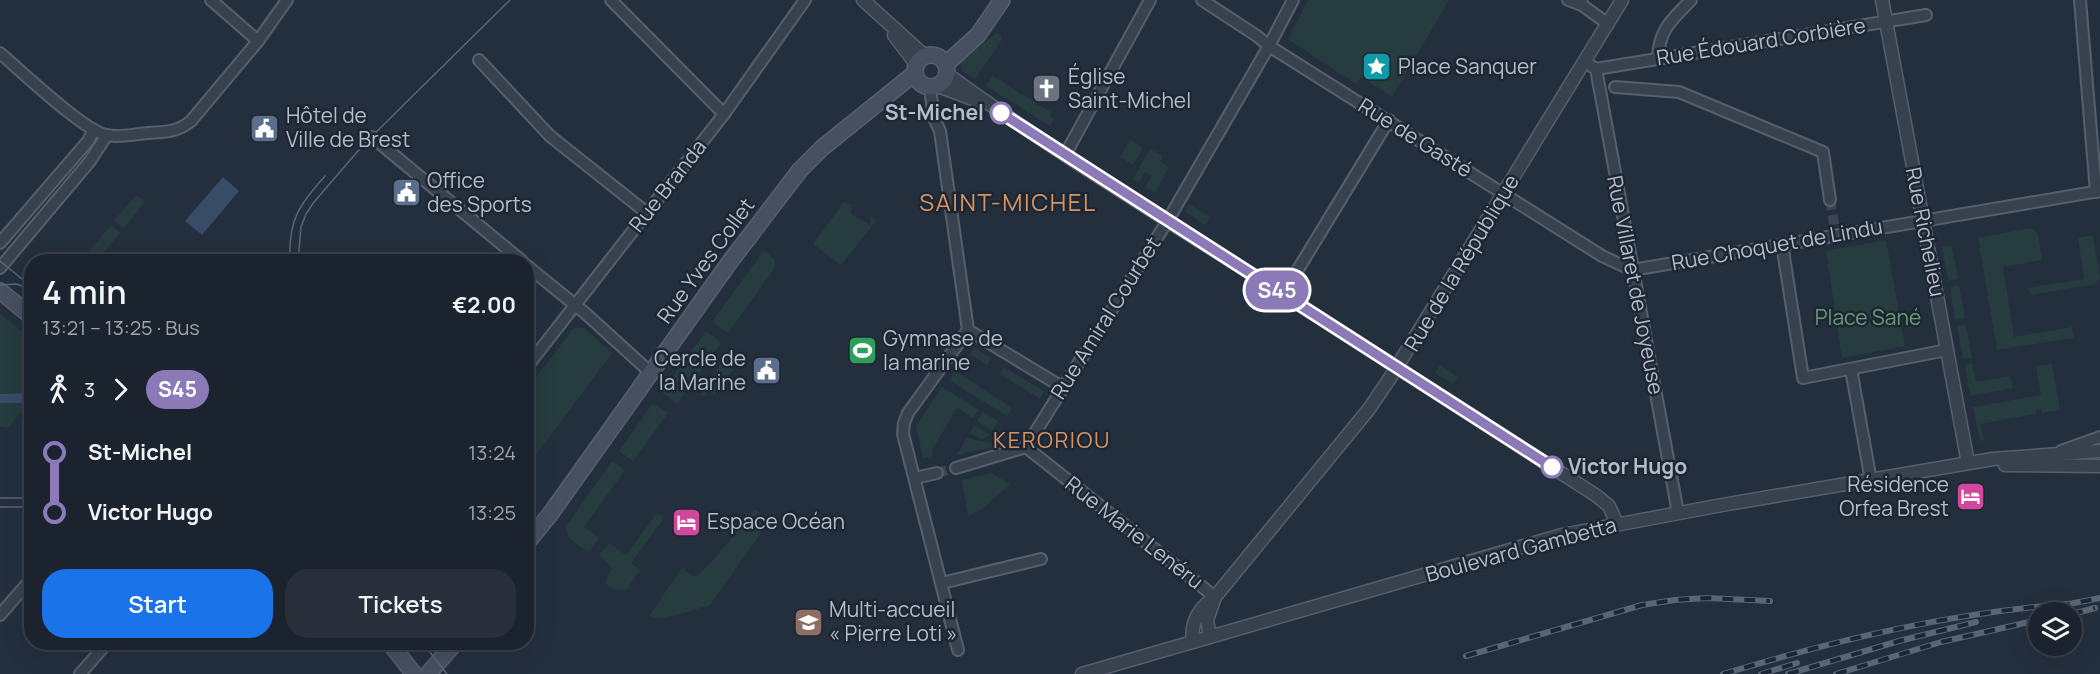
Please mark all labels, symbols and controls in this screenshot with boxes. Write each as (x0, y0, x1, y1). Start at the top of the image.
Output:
street label: Rue Édouard Corbière (1654, 11, 1867, 71)
place icon: Place Sanquer (1361, 51, 1393, 83)
place label: Place Sanquer (1398, 52, 1537, 80)
place label: Église Saint-Michel (1068, 62, 1191, 114)
church icon: Église Saint-Michel (1031, 73, 1063, 105)
street label: Rue de Gasté (1353, 91, 1478, 183)
place label: St-Michel (885, 98, 984, 126)
place label: Hôtel de Ville de Brest (286, 101, 410, 153)
marker: St-Michel (990, 102, 1012, 124)
public building icon: Hôtel de Ville de Brest (249, 112, 281, 144)
street label: Rue Branda (622, 133, 712, 237)
street label: Rue Richelieu (1900, 165, 1952, 299)
place label: Office des Sports (427, 166, 532, 218)
street label: Rue de la République (1397, 169, 1525, 356)
street label: Rue Villaret de Joyeuse (1601, 173, 1671, 397)
public building icon: Office des Sports (390, 177, 422, 209)
district label: SAINT-MICHEL (919, 185, 1097, 218)
street label: Rue Yves Collet (650, 192, 760, 329)
street label: Rue Choquet de Lindu (1669, 212, 1885, 276)
street label: Rue Amiral Courbet (1044, 231, 1167, 404)
text: 4 min (42, 269, 127, 314)
line badge: S45 (1242, 270, 1312, 310)
text: S45 (1258, 276, 1296, 304)
text: €2.00 (452, 290, 516, 320)
park label: Place Sané (1815, 303, 1921, 331)
text: 13:21 – 13:25 · Bus (42, 314, 200, 341)
place label: Gymnase de la marine (883, 324, 1003, 376)
sports icon: Gymnase de la marine (846, 335, 878, 367)
place label: Cercle de la Marine (654, 344, 746, 396)
public building icon: Cercle de la Marine (751, 355, 783, 387)
icon: walk (42, 373, 75, 406)
icon: forward (104, 373, 137, 406)
text: S45 (158, 375, 197, 403)
text: 3 (84, 376, 95, 403)
district label: KERORIOU (993, 425, 1111, 455)
text: St-Michel (88, 437, 192, 467)
text: 13:24 (468, 439, 516, 466)
place label: Victor Hugo (1568, 452, 1687, 480)
marker: Victor Hugo (1541, 456, 1563, 478)
street label: Rue Marie Lenéru (1060, 469, 1209, 595)
place label: Résidence Orfea Brest (1839, 470, 1949, 522)
hotel icon: Résidence Orfea Brest (1954, 481, 1986, 513)
text: Victor Hugo (88, 497, 213, 527)
text: 13:25 (468, 499, 516, 526)
hotel icon: Espace Océan (670, 506, 702, 538)
place label: Espace Océan (707, 507, 845, 535)
street label: Boulevard Gambetta (1422, 510, 1619, 588)
button: Start (42, 569, 273, 638)
button: Tickets (285, 569, 516, 638)
place label: Multi-accueil « Pierre Loti » (829, 595, 958, 647)
map controls (2028, 602, 2082, 656)
button: layers (2028, 602, 2082, 656)
school or university icon: Multi-accueil « Pierre Loti » (792, 606, 824, 638)

